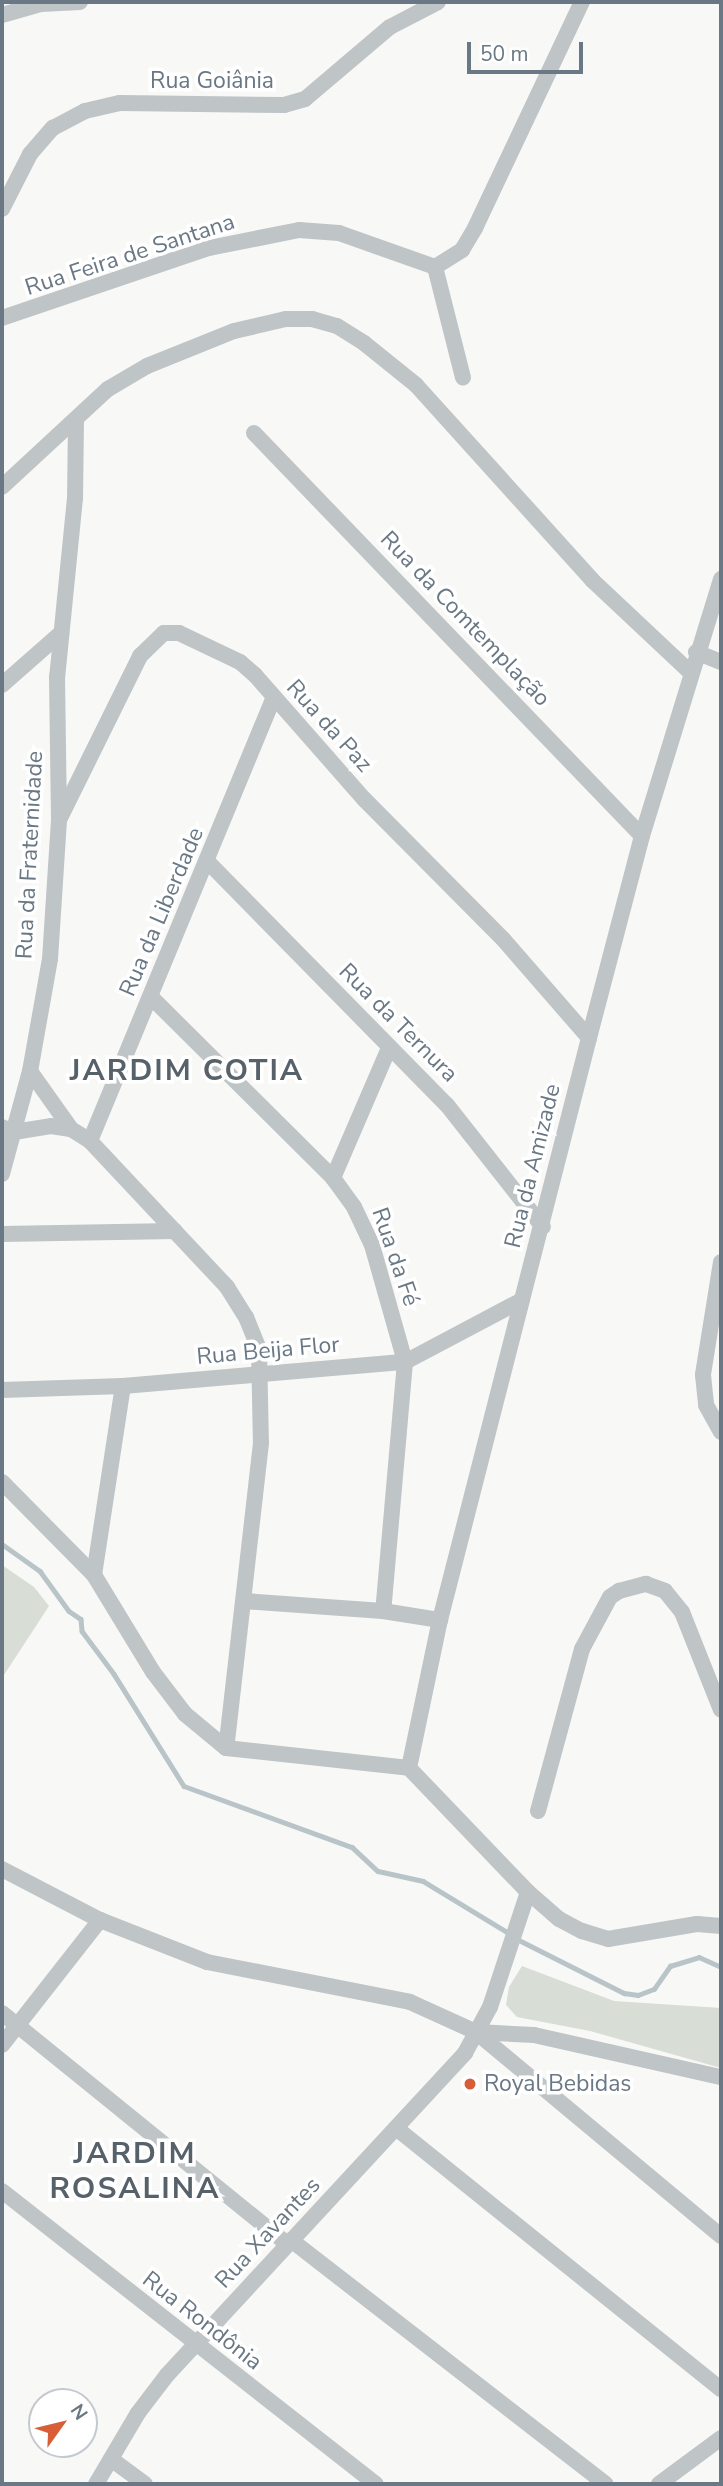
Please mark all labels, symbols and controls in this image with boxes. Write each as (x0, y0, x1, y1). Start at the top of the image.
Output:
scale bar (471, 28, 586, 72)
text: 50 m (480, 40, 529, 68)
street label: Rua Goiânia (150, 67, 274, 95)
street label: Rua Feira de Santana (22, 208, 238, 302)
street label: Rua da Comtemplação (374, 526, 556, 712)
street label: Rua da Paz (280, 674, 378, 778)
street label: Rua da Fraternidade (11, 750, 49, 960)
street label: Rua da Liberdade (114, 823, 210, 1001)
street label: Rua da Ternura (333, 958, 463, 1088)
district label: JARDIM COTIA (71, 1053, 303, 1089)
street label: Rua da Amizade (499, 1081, 567, 1251)
street label: Rua da Fé (365, 1204, 425, 1310)
street label: Rua Beija Flor (195, 1331, 341, 1371)
place label: Royal Bebidas (484, 2070, 631, 2098)
marker: Royal Bebidas (462, 2076, 478, 2092)
district label: JARDIM ROSALINA (50, 2136, 220, 2206)
street label: Rua Xavantes (210, 2172, 326, 2294)
street label: Rua Rondônia (137, 2266, 267, 2376)
north arrow (28, 2388, 98, 2458)
text: N (64, 2399, 94, 2426)

